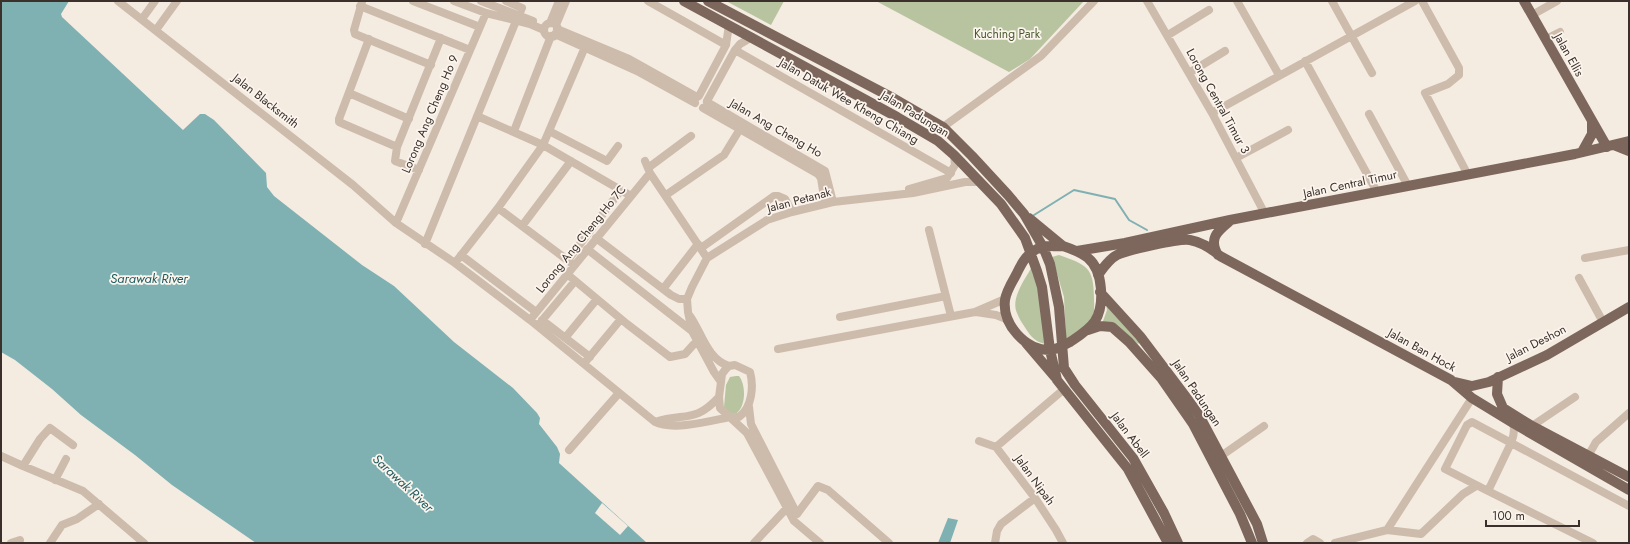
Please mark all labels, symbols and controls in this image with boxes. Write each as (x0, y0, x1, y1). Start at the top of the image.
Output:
park label: Kuching Park (974, 25, 1041, 43)
street label: Jalan Ellis (1549, 28, 1588, 80)
street label: Lorong Central Timur 3 (1182, 45, 1255, 157)
street label: Lorong Ang Cheng Ho 9 (397, 52, 463, 176)
street label: Jalan Datuk Wee Kheng Chiang (774, 53, 922, 148)
street label: Jalan Blacksmith (227, 68, 303, 133)
street label: Jalan Padungan (875, 85, 953, 142)
street label: Jalan Ang Cheng Ho (725, 93, 826, 162)
street label: Jalan Central Timur (1300, 165, 1399, 203)
street label: Lorong Ang Cheng Ho 7C (532, 181, 630, 297)
street label: Jalan Petanak (763, 183, 834, 218)
water label: Sarawak River (110, 269, 188, 288)
street label: Jalan Deshon (1501, 320, 1569, 367)
street label: Jalan Ban Hock (1383, 323, 1460, 377)
street label: Jalan Padungan (1167, 354, 1226, 430)
street label: Jalan Abell (1105, 407, 1153, 462)
street label: Jalan Nipah (1009, 449, 1059, 509)
water label: Sarawak River (368, 450, 438, 517)
scale bar (1486, 502, 1579, 528)
text: 100 m (1492, 507, 1525, 525)

